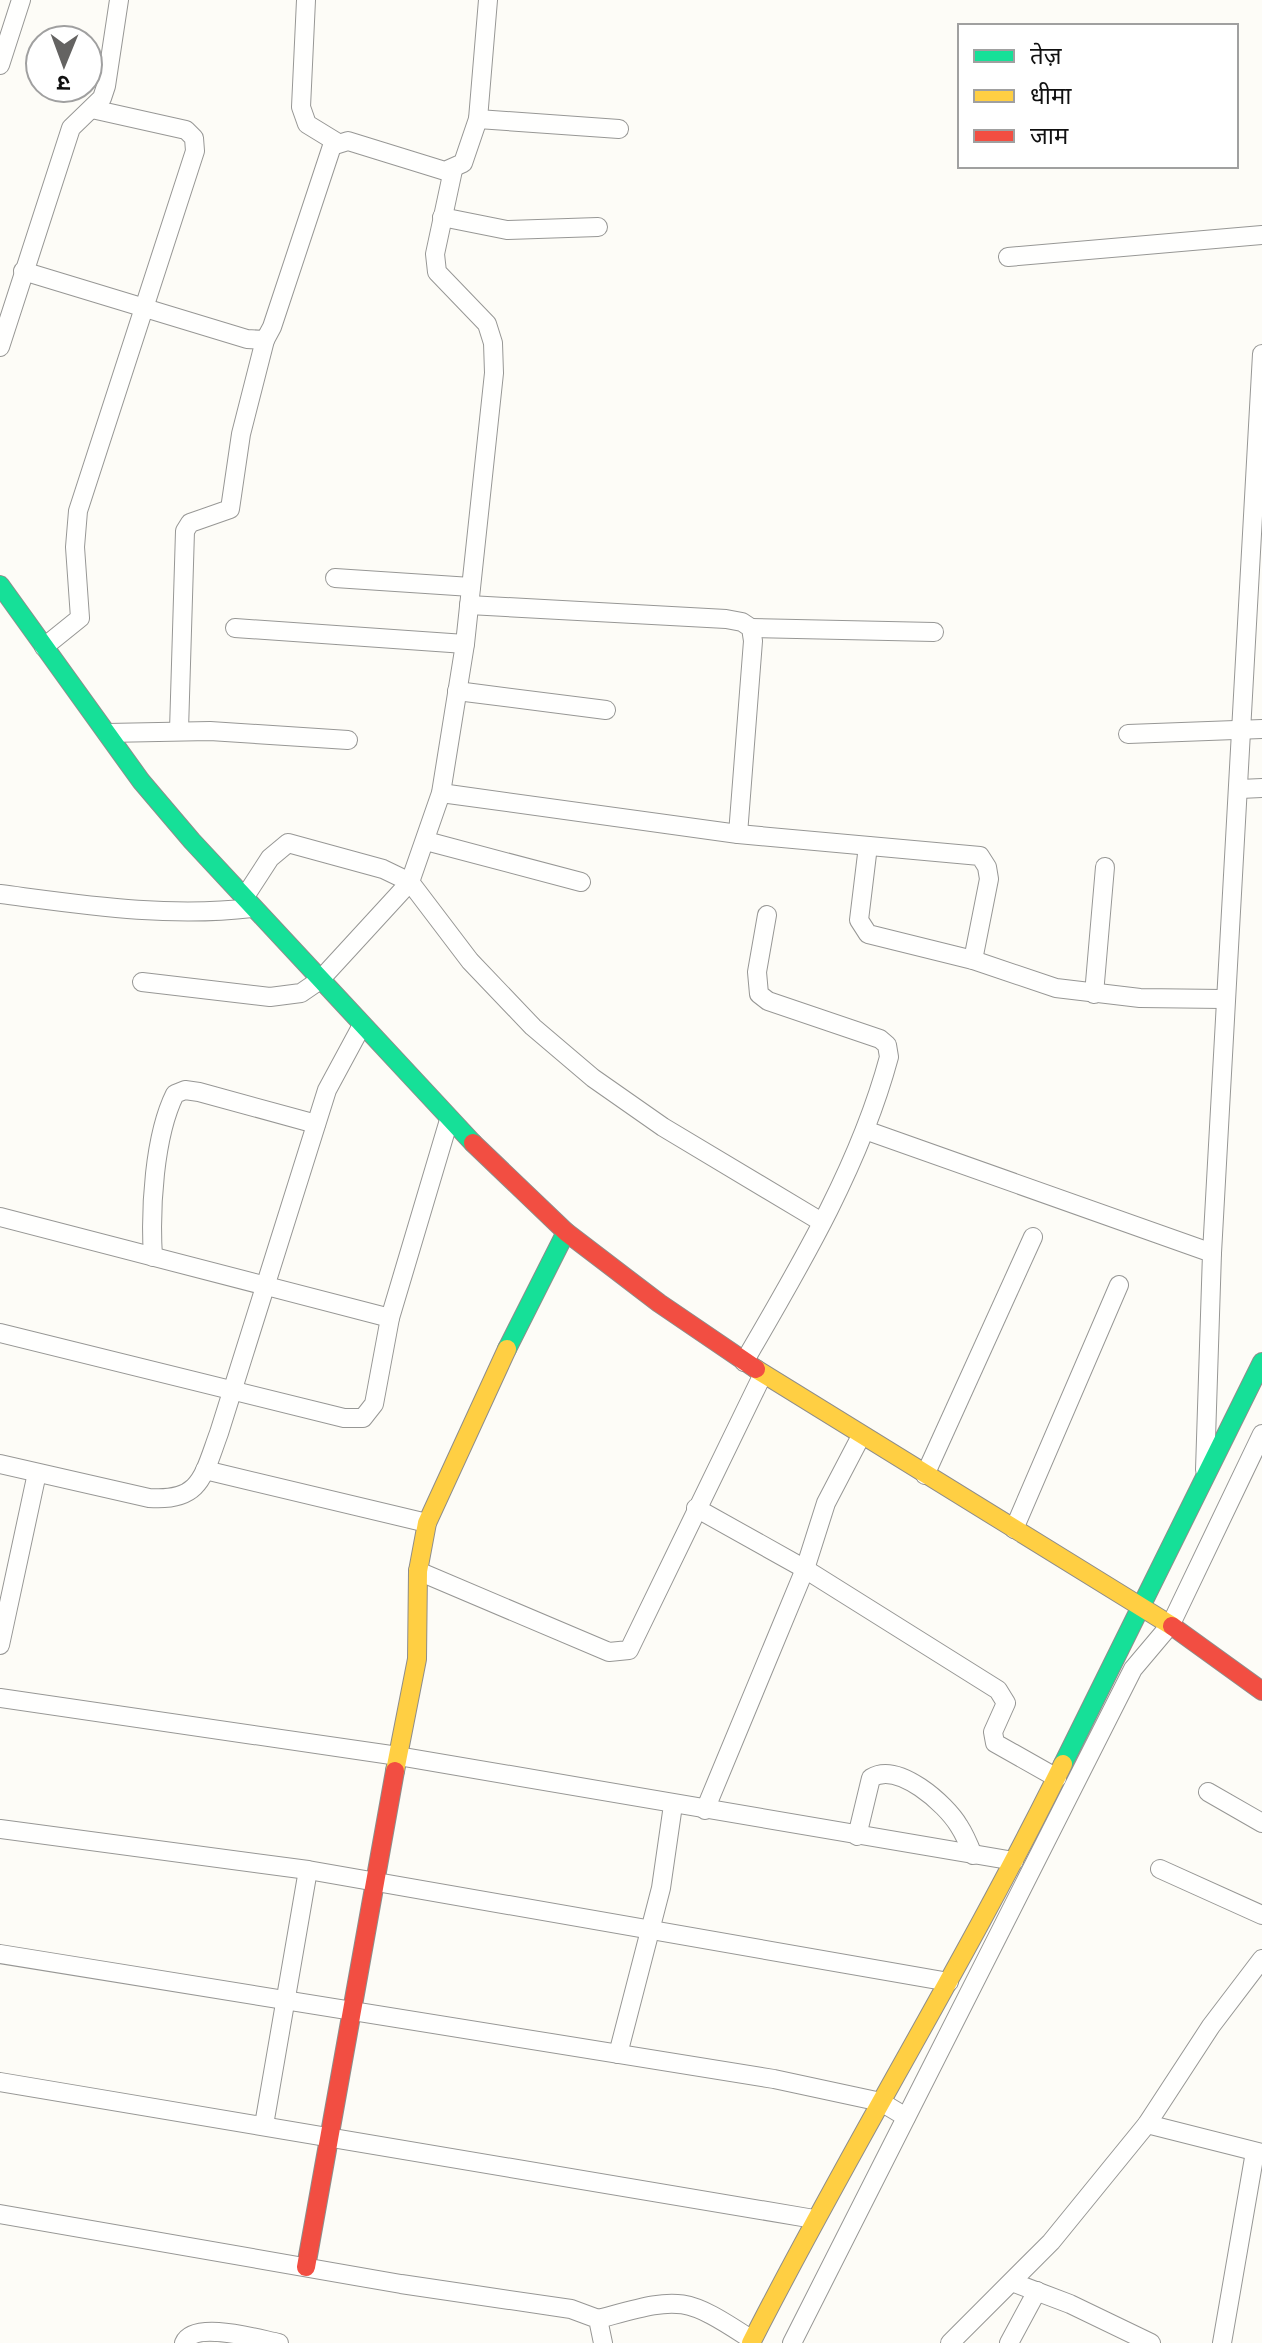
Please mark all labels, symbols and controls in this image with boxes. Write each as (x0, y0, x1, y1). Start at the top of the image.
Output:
north arrow (24, 24, 104, 104)
legend (958, 24, 1238, 168)
text: तेज़ (1030, 36, 1063, 71)
text: उ (56, 69, 70, 102)
text: धीमा (1030, 76, 1072, 111)
text: जाम (1030, 116, 1069, 151)

